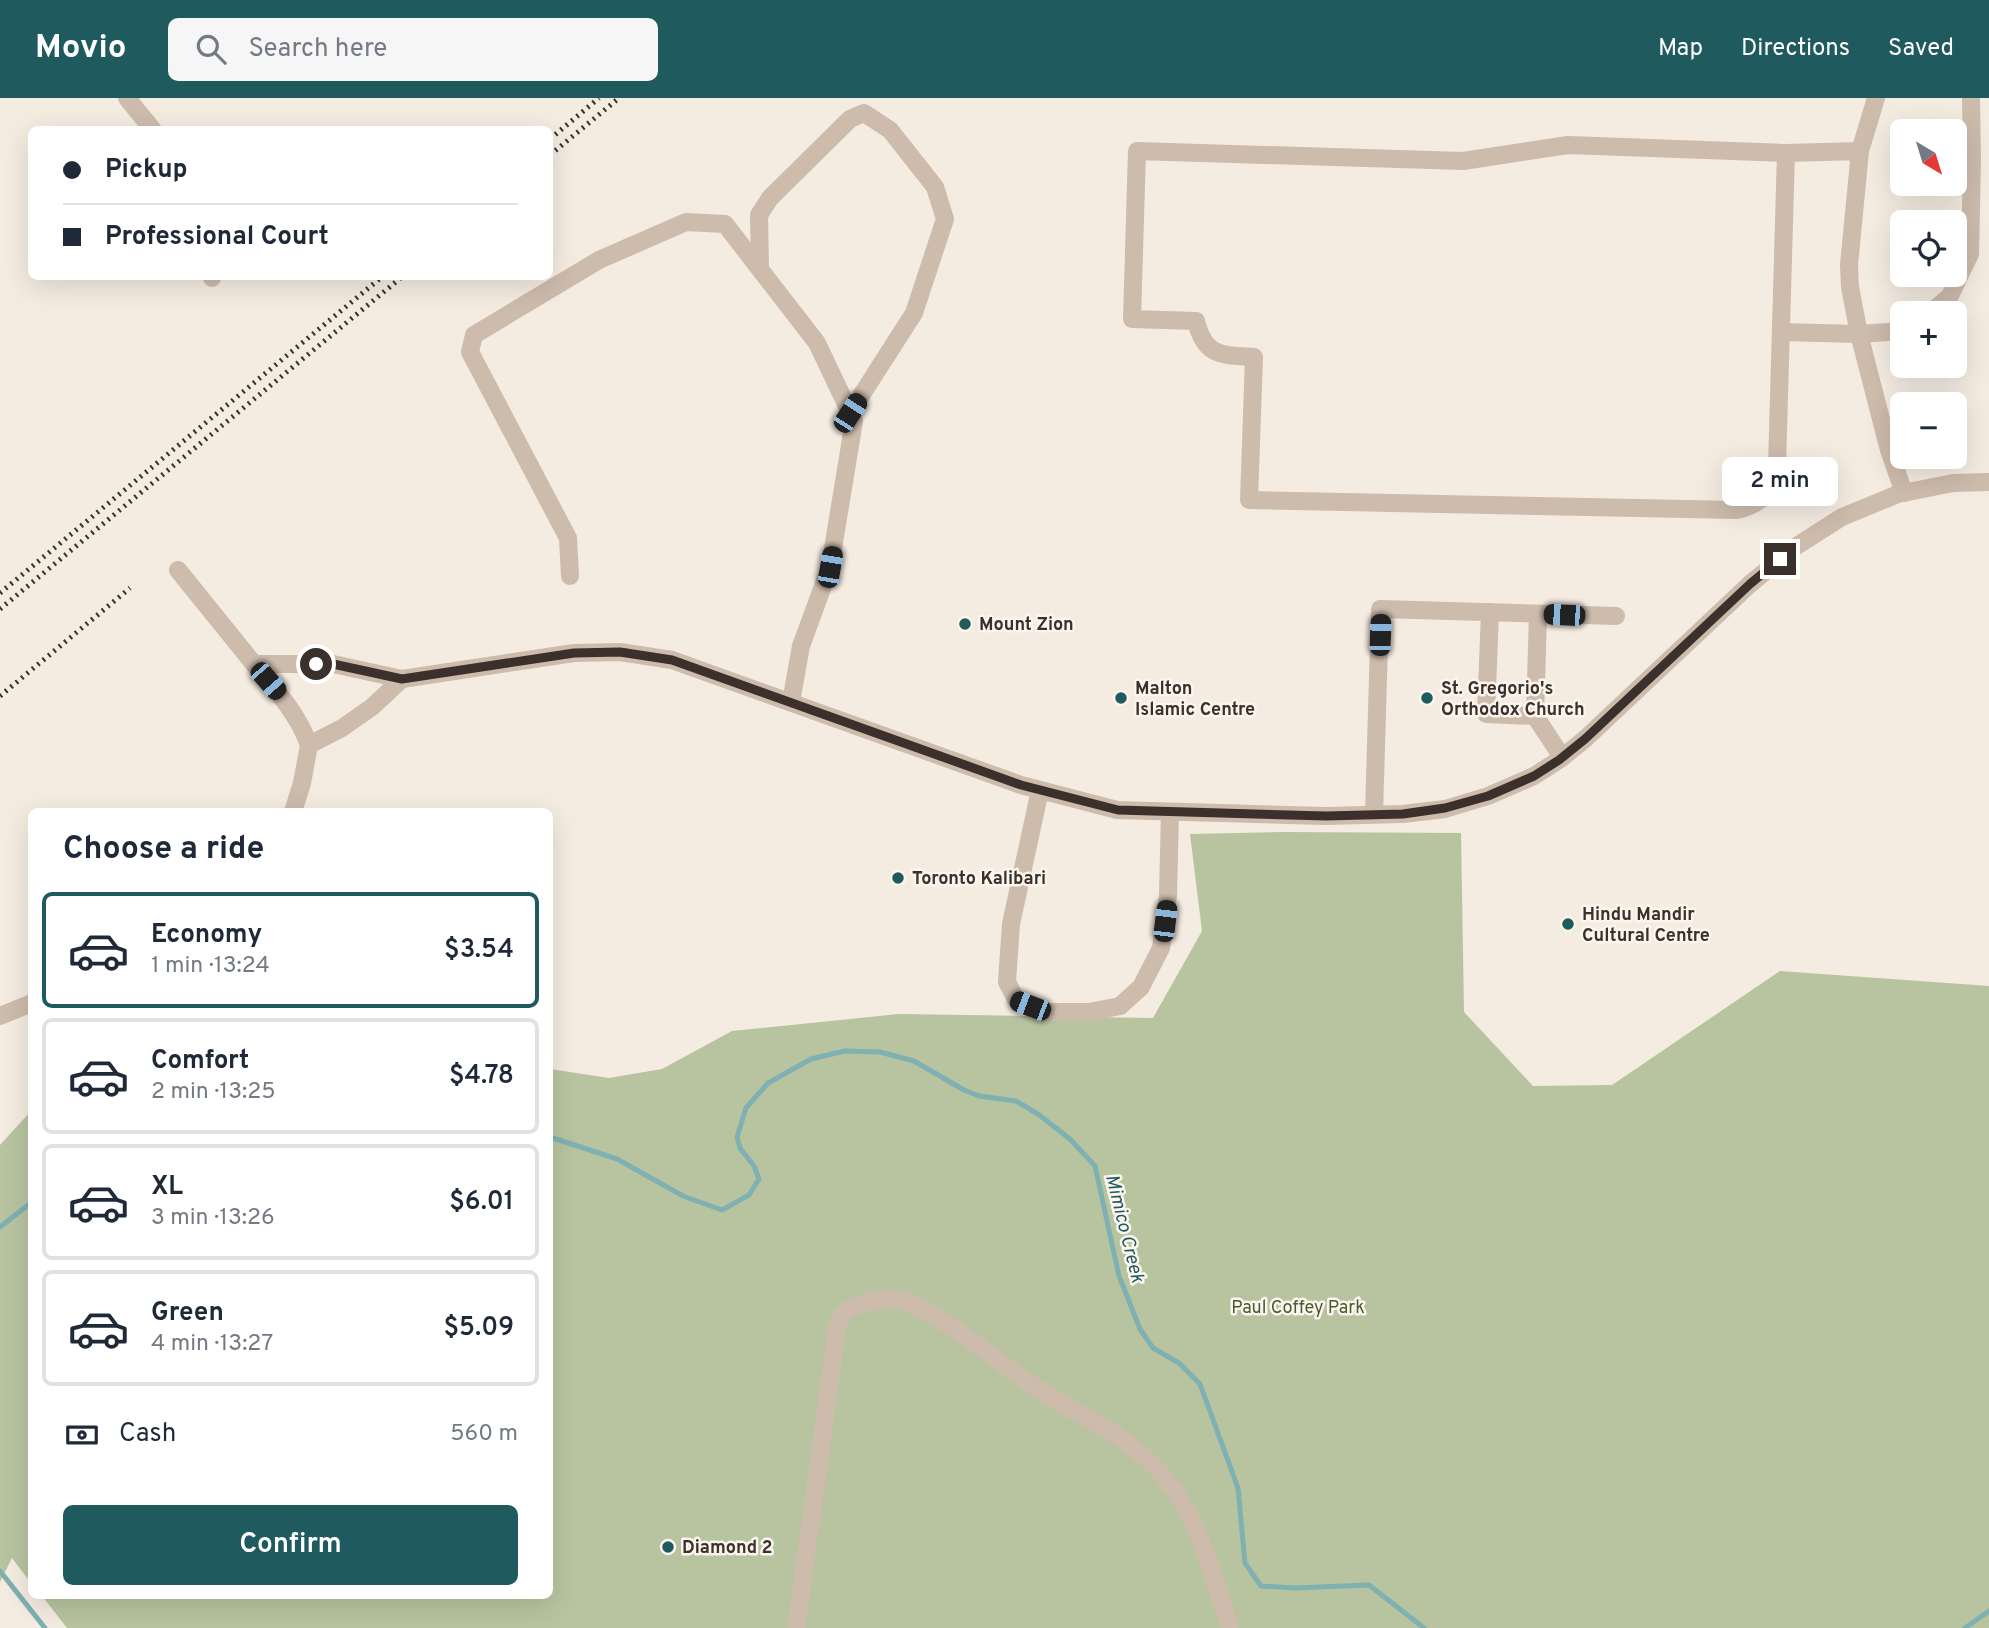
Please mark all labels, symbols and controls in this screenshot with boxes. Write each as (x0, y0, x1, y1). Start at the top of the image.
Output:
search box (168, 18, 658, 81)
text: Movio (35, 28, 126, 70)
icon: search (192, 30, 230, 68)
text: Search here (248, 33, 387, 66)
text: Map (1658, 34, 1703, 64)
text: Directions (1741, 34, 1850, 64)
text: Saved (1888, 34, 1954, 64)
north arrow (1890, 119, 1967, 196)
map controls (1890, 119, 1967, 469)
text: Pickup (105, 154, 188, 187)
button: locate (1890, 210, 1967, 287)
text: Professional Court (105, 221, 329, 254)
button: + (1890, 301, 1967, 378)
car (830, 390, 871, 436)
button: − (1890, 392, 1967, 469)
callout: 2 min (1722, 458, 1838, 506)
text: 2 min (1750, 467, 1810, 496)
route end (1764, 543, 1796, 575)
car (817, 544, 844, 590)
car (1543, 604, 1586, 626)
place label: Mount Zion (979, 614, 1074, 637)
car (1369, 614, 1392, 656)
marker: Mount Zion (957, 616, 973, 632)
route start (300, 648, 332, 680)
car (247, 658, 290, 704)
place label: Malton Islamic Centre (1135, 678, 1255, 722)
place label: St. Gregorio's Orthodox Church (1441, 678, 1585, 722)
marker: Malton Islamic Centre (1113, 690, 1129, 706)
marker: St. Gregorio's Orthodox Church (1419, 690, 1435, 706)
text: Choose a ride (63, 830, 264, 870)
place label: Toronto Kalibari (912, 868, 1046, 891)
marker: Toronto Kalibari (890, 870, 906, 886)
car (1153, 899, 1178, 943)
place label: Hindu Mandir Cultural Centre (1582, 904, 1710, 948)
marker: Hindu Mandir Cultural Centre (1560, 916, 1576, 932)
icon: car (67, 919, 130, 982)
text: Economy (151, 919, 262, 952)
text: $3.54 (444, 934, 514, 967)
text: 1 min · 13:24 (151, 952, 270, 981)
car (1007, 989, 1054, 1023)
icon: car (67, 1045, 130, 1108)
text: Comfort (151, 1045, 249, 1078)
text: $4.78 (449, 1060, 514, 1093)
text: 2 min · 13:25 (151, 1078, 276, 1107)
icon: car (67, 1171, 130, 1234)
text: XL (151, 1171, 183, 1204)
water label: Mimico Creek (1099, 1172, 1149, 1286)
text: $6.01 (449, 1186, 514, 1219)
text: 3 min · 13:26 (151, 1204, 275, 1233)
icon: car (67, 1297, 130, 1360)
text: Green (151, 1297, 224, 1330)
park label: Paul Coffey Park (1231, 1297, 1365, 1320)
text: $5.09 (444, 1312, 514, 1345)
text: 4 min · 13:27 (151, 1330, 273, 1359)
icon: cash (63, 1416, 101, 1454)
text: Cash (119, 1418, 176, 1451)
text: 560 m (450, 1420, 518, 1449)
button: Confirm (63, 1505, 518, 1585)
place label: Diamond 2 (682, 1537, 773, 1560)
marker: Diamond 2 (660, 1539, 676, 1555)

